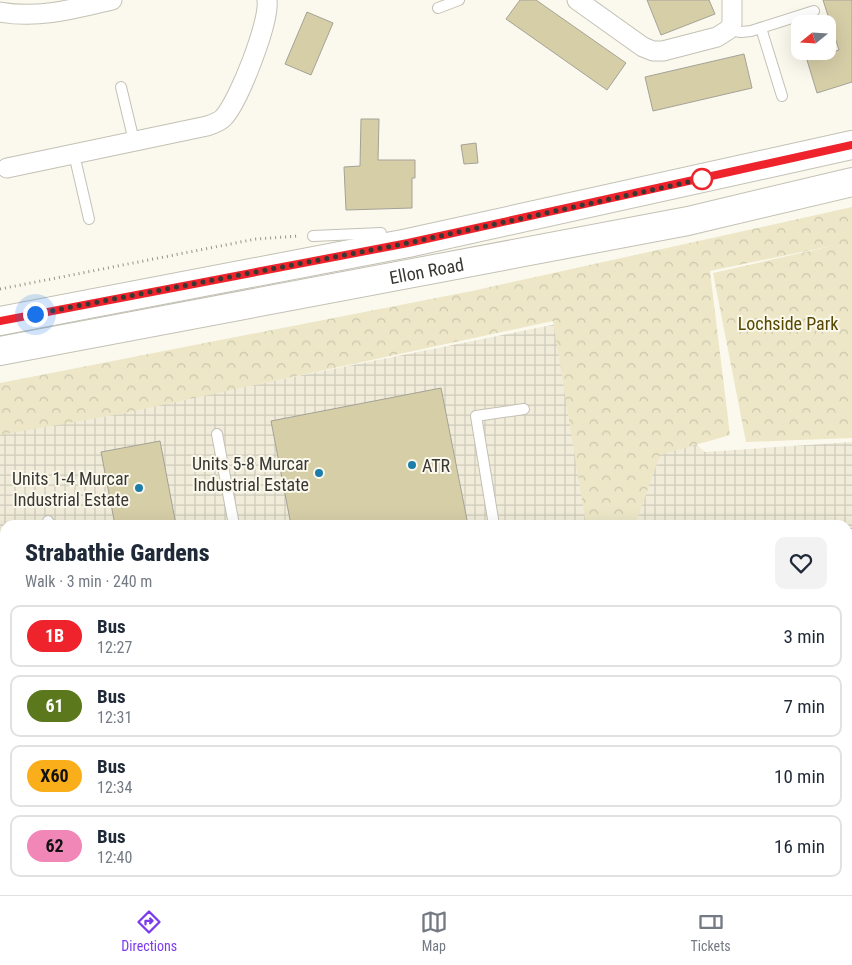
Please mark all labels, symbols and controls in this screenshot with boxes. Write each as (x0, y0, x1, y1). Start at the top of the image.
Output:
north arrow (791, 15, 836, 60)
map controls (791, 15, 836, 60)
unlabelled marker (691, 168, 713, 190)
street label: Ellon Road (388, 253, 465, 288)
your location (23, 302, 48, 327)
park label: Lochside Park (738, 313, 838, 334)
place label: Units 5-8 Murcar Industrial Estate (192, 453, 310, 495)
place label: ATR (422, 455, 451, 476)
marker: ATR (406, 459, 418, 471)
marker: Units 5-8 Murcar Industrial Estate (313, 467, 325, 479)
place label: Units 1-4 Murcar Industrial Estate (12, 468, 130, 510)
marker: Units 1-4 Murcar Industrial Estate (133, 482, 145, 494)
button: heart (775, 537, 827, 589)
text: Strabathie Gardens (25, 539, 210, 567)
text: Walk · 3 min · 240 m (25, 572, 152, 591)
text: Bus (97, 615, 126, 638)
text: 1B (45, 625, 64, 646)
text: 3 min (783, 625, 825, 648)
text: 12:27 (97, 638, 132, 657)
text: Bus (97, 685, 126, 708)
text: 61 (45, 695, 64, 716)
text: 7 min (783, 695, 825, 718)
text: 12:31 (97, 708, 132, 727)
text: Bus (97, 755, 126, 778)
text: X60 (40, 765, 69, 786)
text: 10 min (774, 765, 825, 788)
text: 12:34 (97, 778, 132, 797)
text: Bus (97, 825, 126, 848)
text: 62 (45, 835, 64, 856)
text: 16 min (774, 835, 825, 858)
text: 12:40 (97, 848, 132, 867)
tab: Directions (121, 908, 177, 954)
tab: Map (420, 908, 448, 954)
tab: Tickets (690, 908, 731, 954)

